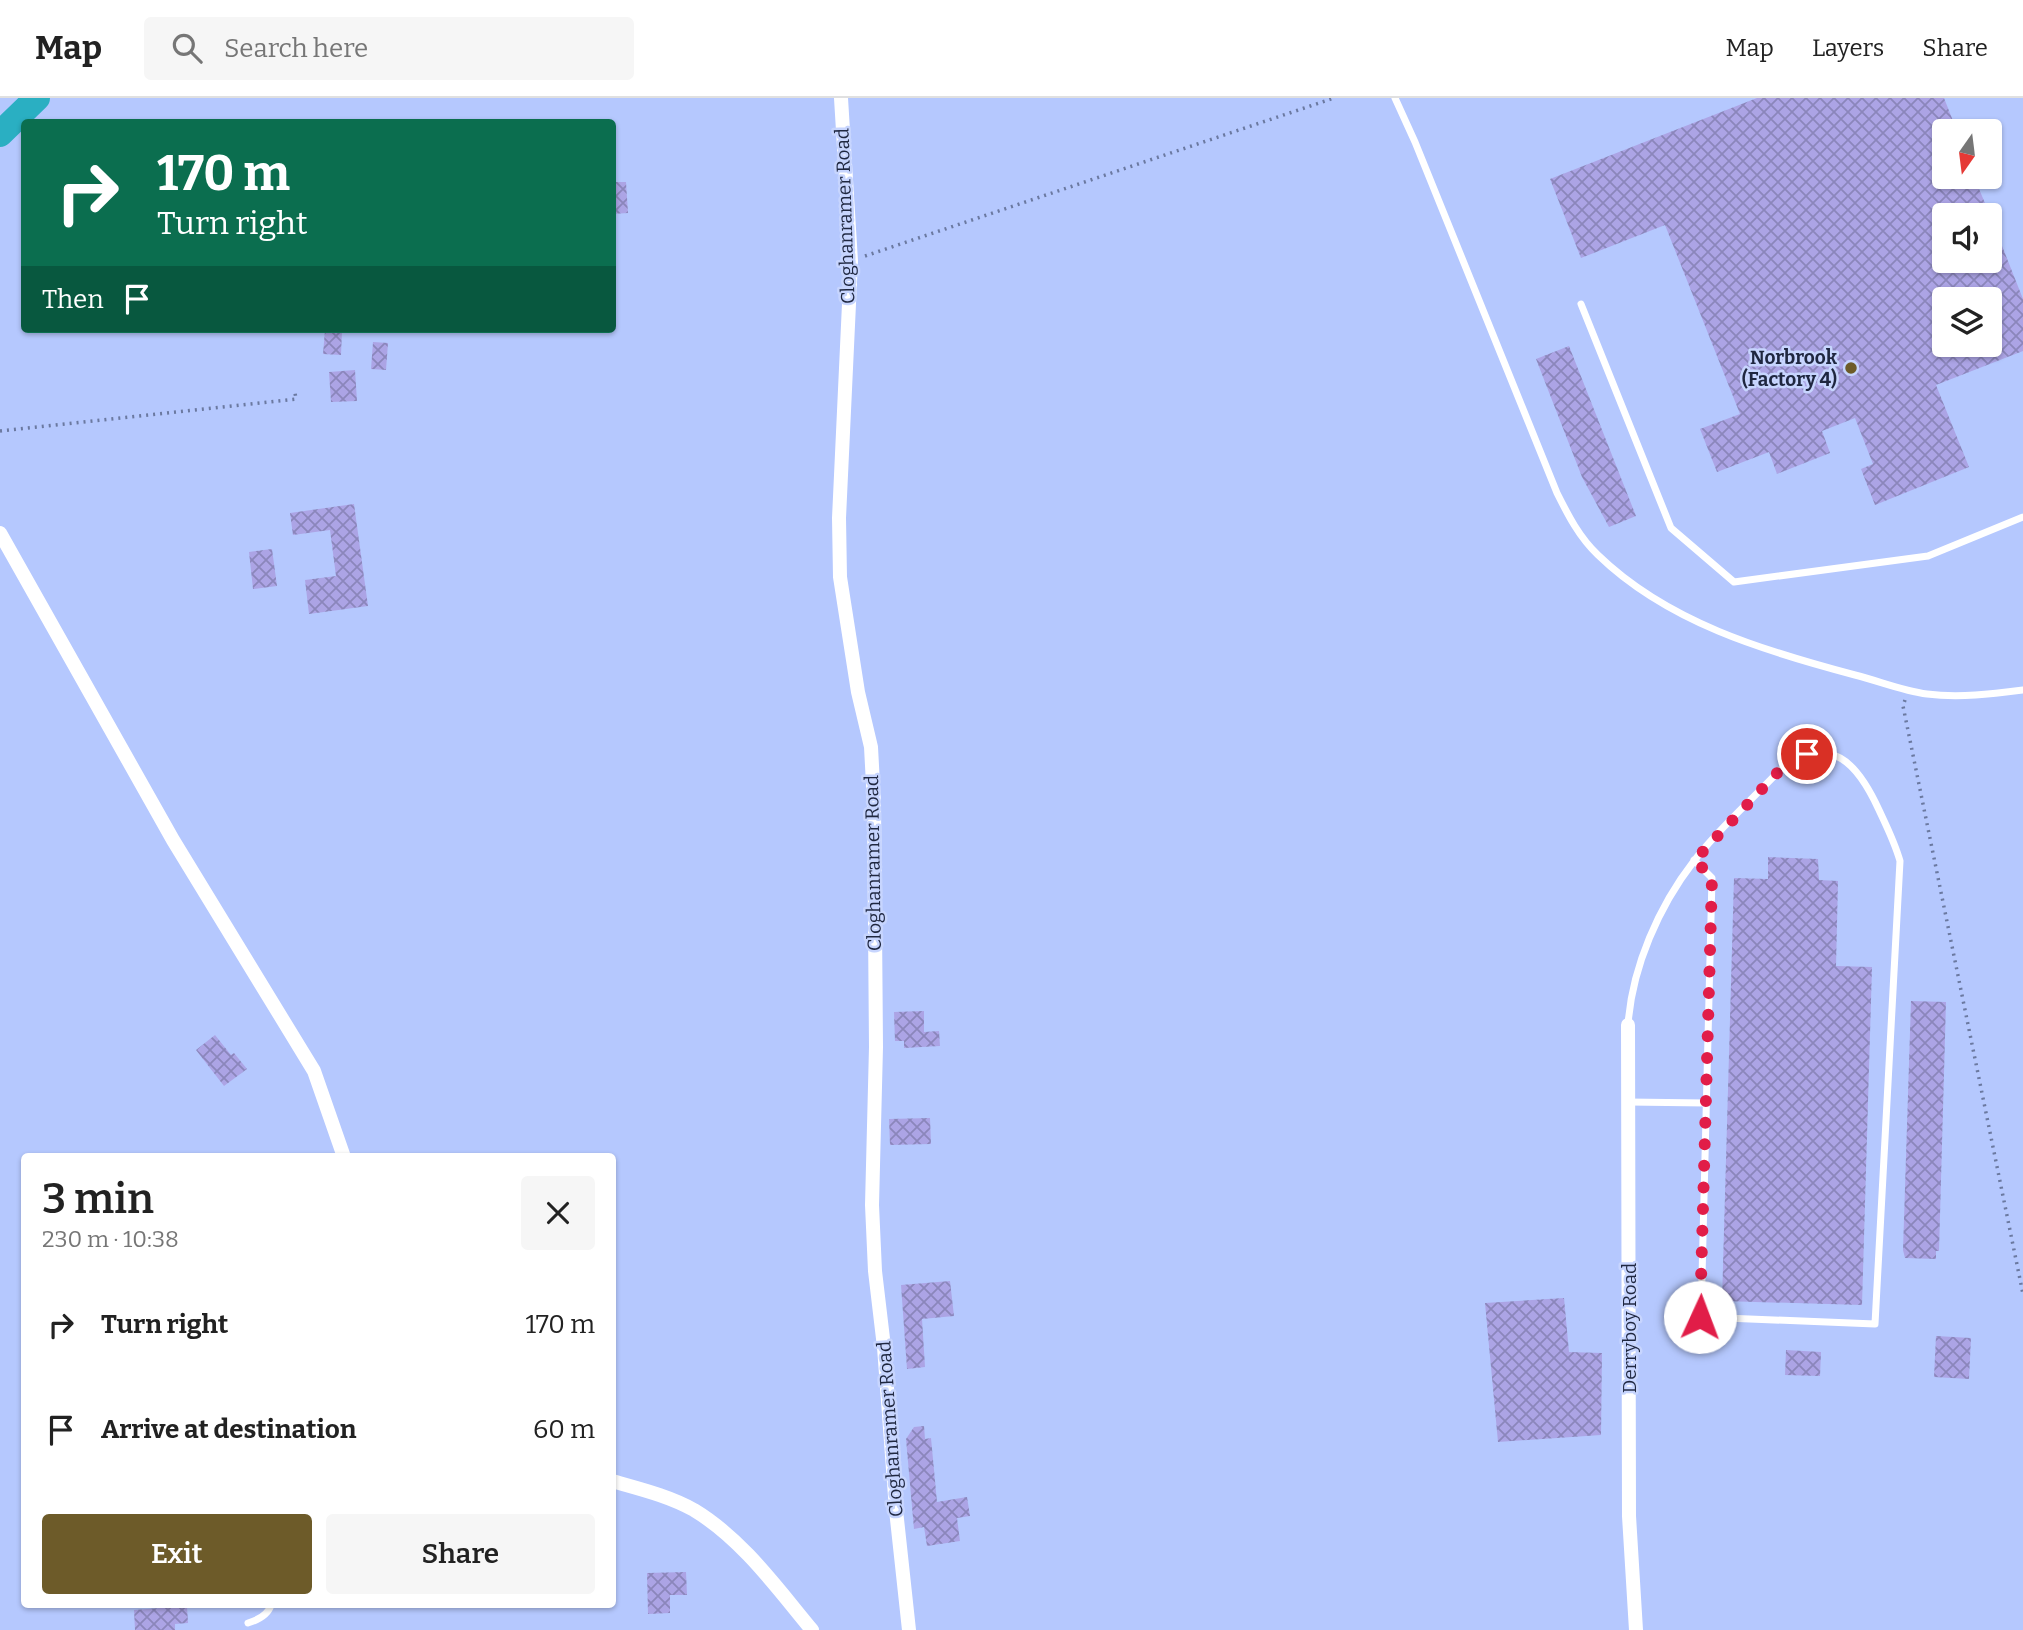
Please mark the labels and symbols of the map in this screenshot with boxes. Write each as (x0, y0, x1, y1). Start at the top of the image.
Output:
north arrow (1932, 119, 2002, 189)
street label: Cloghanramer Road (830, 128, 860, 304)
place label: Norbrook (Factory 4) (1742, 346, 1838, 391)
marker: Norbrook (Factory 4) (1843, 360, 1859, 376)
pin (1777, 724, 1837, 784)
street label: Cloghanramer Road (860, 775, 886, 951)
street label: Derryboy Road (1618, 1263, 1641, 1393)
position arrow (1663, 1280, 1737, 1354)
street label: Cloghanramer Road (872, 1340, 908, 1518)

